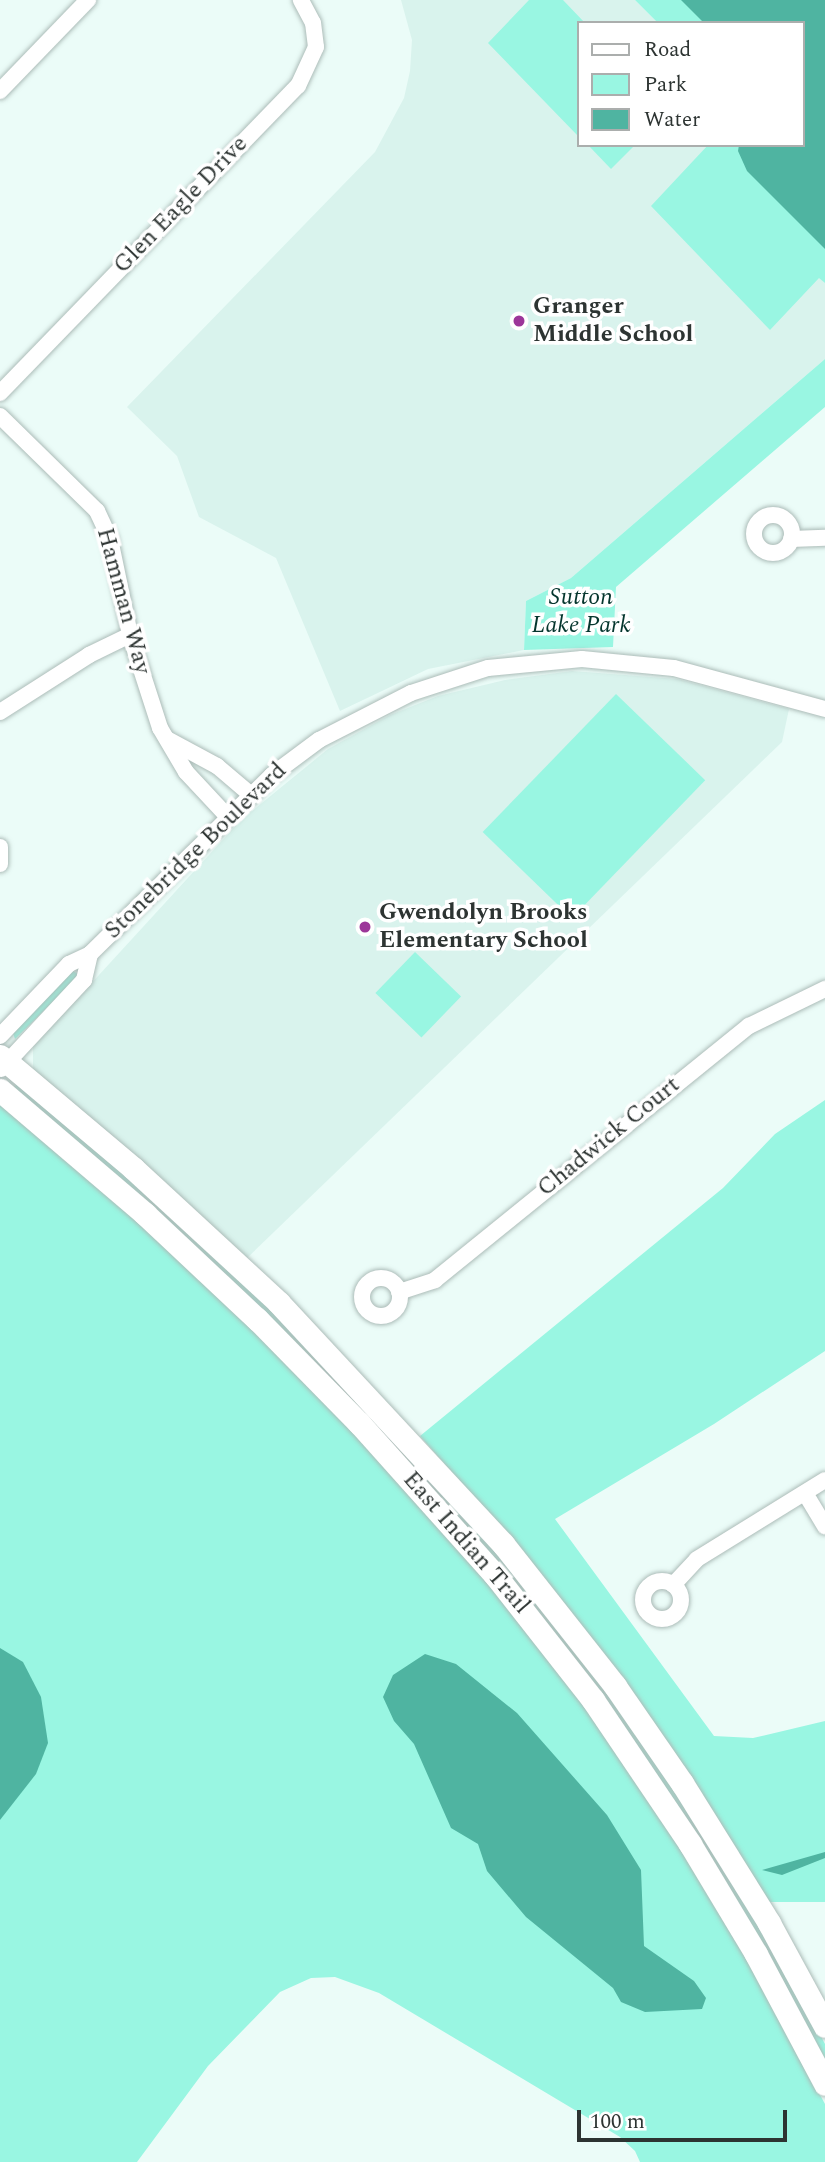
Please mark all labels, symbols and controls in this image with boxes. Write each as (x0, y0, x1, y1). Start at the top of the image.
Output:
legend (576, 21, 804, 147)
text: Road (644, 34, 691, 66)
text: Park (644, 69, 687, 101)
text: Water (644, 104, 700, 136)
street label: Glen Eagle Drive (108, 130, 254, 280)
place label: Granger Middle School (533, 293, 693, 349)
marker: Granger Middle School (511, 313, 527, 329)
street label: Hamman Way (90, 525, 156, 677)
park label: Sutton Lake Park (531, 584, 631, 640)
street label: Stonebridge Boulevard (99, 757, 293, 945)
place label: Gwendolyn Brooks Elementary School (379, 899, 588, 955)
marker: Gwendolyn Brooks Elementary School (357, 919, 373, 935)
street label: Chadwick Court (532, 1071, 686, 1203)
street label: East Indian Trail (396, 1466, 536, 1620)
scale bar (580, 2096, 790, 2140)
text: 100 m (590, 2106, 645, 2138)

